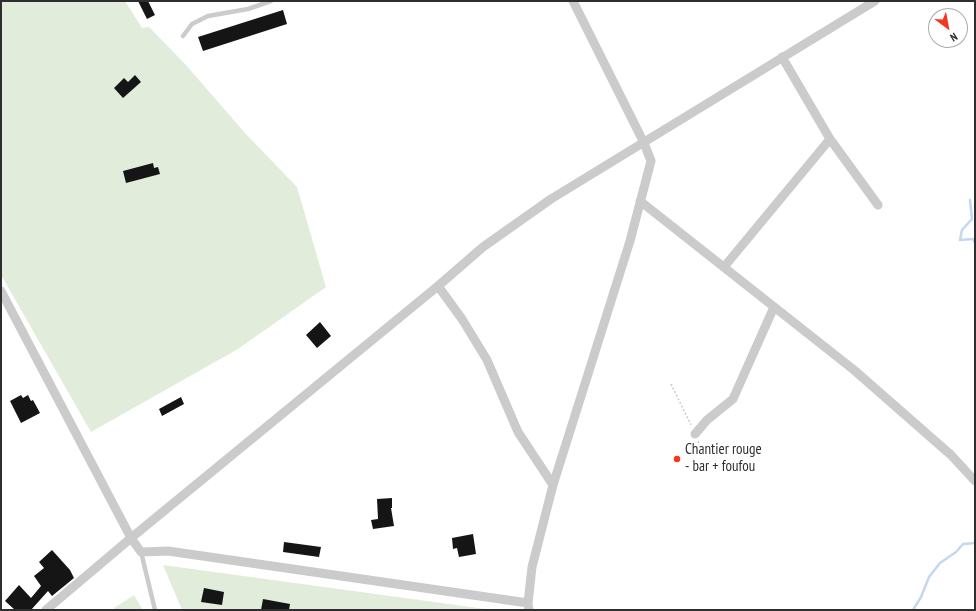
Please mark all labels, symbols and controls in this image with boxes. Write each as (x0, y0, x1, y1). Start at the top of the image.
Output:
north arrow (928, 8, 968, 48)
text: N (948, 30, 960, 45)
place label: Chantier rouge - bar + foufou (685, 441, 762, 476)
marker: Chantier rouge - bar + foufou (672, 454, 682, 464)

